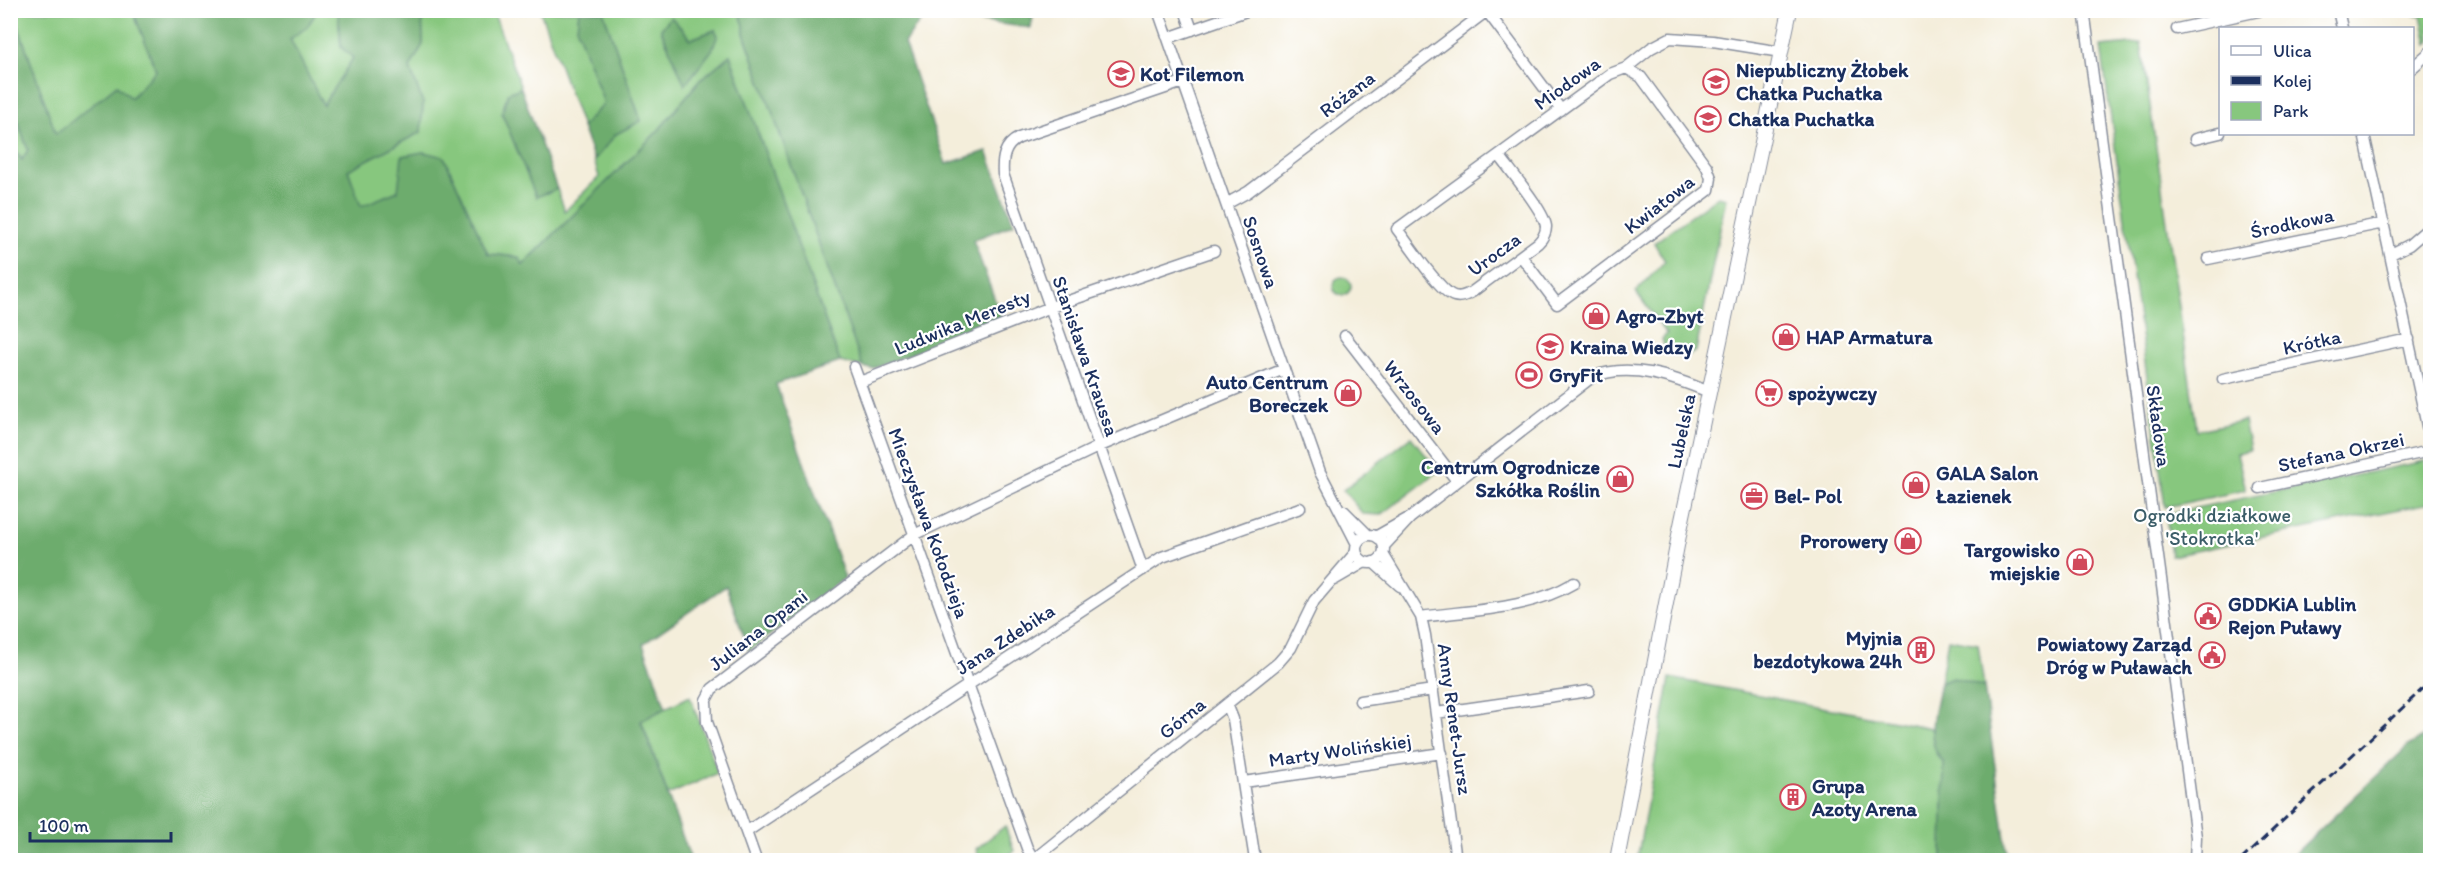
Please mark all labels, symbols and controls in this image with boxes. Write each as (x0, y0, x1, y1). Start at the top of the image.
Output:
legend (2219, 27, 2414, 135)
text: Ulica (2273, 40, 2312, 62)
street label: Miodowa (1529, 51, 1605, 115)
place label: Niepubliczny Żłobek Chatka Puchatka (1736, 58, 1909, 105)
school or university icon: Kot Filemon (1106, 59, 1136, 89)
place label: Kot Filemon (1140, 62, 1245, 86)
street label: Różana (1315, 65, 1379, 123)
school or university icon: Niepubliczny Żłobek Chatka Puchatka (1701, 67, 1731, 97)
text: Kolej (2273, 70, 2312, 92)
text: Park (2273, 100, 2308, 122)
school or university icon: Chatka Puchatka (1693, 104, 1723, 134)
place label: Chatka Puchatka (1728, 107, 1875, 131)
street label: Kwiatowa (1619, 169, 1699, 239)
street label: Środkowa (2248, 202, 2337, 244)
street label: Sosnowa (1237, 213, 1285, 292)
street label: Urocza (1463, 227, 1525, 281)
street label: Stanisława Kraussa (1047, 273, 1125, 440)
street label: Ludwika Meresty (891, 284, 1034, 360)
shop icon: Agro-Zbyt (1581, 301, 1611, 331)
place label: Agro-Zbyt (1615, 304, 1704, 329)
shop icon: HAP Armatura (1771, 322, 1801, 352)
street label: Krótka (2281, 324, 2344, 360)
place label: HAP Armatura (1806, 325, 1933, 349)
school or university icon: Kraina Wiedzy (1535, 332, 1565, 362)
place label: Kraina Wiedzy (1570, 335, 1693, 360)
street label: Wrzosowa (1379, 355, 1452, 439)
sports icon: GryFit (1514, 360, 1544, 390)
place label: GryFit (1549, 363, 1604, 388)
place label: Auto Centrum Boreczek (1205, 370, 1329, 417)
shop icon: Auto Centrum Boreczek (1333, 378, 1363, 408)
supermarket icon: spożywczy (1754, 378, 1784, 408)
place label: spożywczy (1788, 381, 1878, 406)
street label: Składowa (2141, 383, 2177, 469)
street label: Lubelska (1661, 391, 1701, 471)
street label: Mieczysława Kołodzieja (883, 425, 975, 622)
street label: Stefana Okrzei (2276, 427, 2406, 477)
place label: Centrum Ogrodnicze Szkółka Roślin (1421, 455, 1600, 502)
place label: GALA Salon Łazienek (1935, 461, 2038, 508)
shop icon: Centrum Ogrodnicze Szkółka Roślin (1605, 464, 1635, 494)
shop icon: GALA Salon Łazienek (1901, 470, 1931, 500)
office icon: Bel- Pol (1739, 481, 1769, 511)
place label: Bel- Pol (1774, 484, 1842, 508)
park label: Ogródki działkowe 'Stokrotka' (2133, 503, 2291, 550)
shop icon: Prorowery (1893, 526, 1923, 556)
place label: Prorowery (1800, 529, 1889, 554)
place label: Targowisko miejskie (1963, 538, 2060, 586)
shop icon: Targowisko miejskie (2065, 547, 2095, 577)
street label: Juliana Opani (704, 584, 812, 676)
place label: GDDKiA Lublin Rejon Puławy (2228, 592, 2357, 640)
street label: Jana Zdebika (951, 598, 1059, 680)
public building icon: GDDKiA Lublin Rejon Puławy (2193, 601, 2223, 631)
place label: Myjnia bezdotykowa 24h (1753, 626, 1903, 674)
place label: Powiatowy Zarząd Dróg w Puławach (2037, 632, 2193, 680)
building icon: Myjnia bezdotykowa 24h (1906, 635, 1936, 665)
public building icon: Powiatowy Zarząd Dróg w Puławach (2197, 640, 2227, 670)
street label: Anny Renet-Jursz (1432, 642, 1478, 796)
street label: Górna (1154, 692, 1211, 744)
street label: Marty Wolińskiej (1267, 728, 1413, 772)
place label: Grupa Azoty Arena (1811, 774, 1917, 822)
building icon: Grupa Azoty Arena (1778, 782, 1808, 812)
scale bar (30, 805, 171, 843)
text: 100 m (39, 815, 89, 837)

